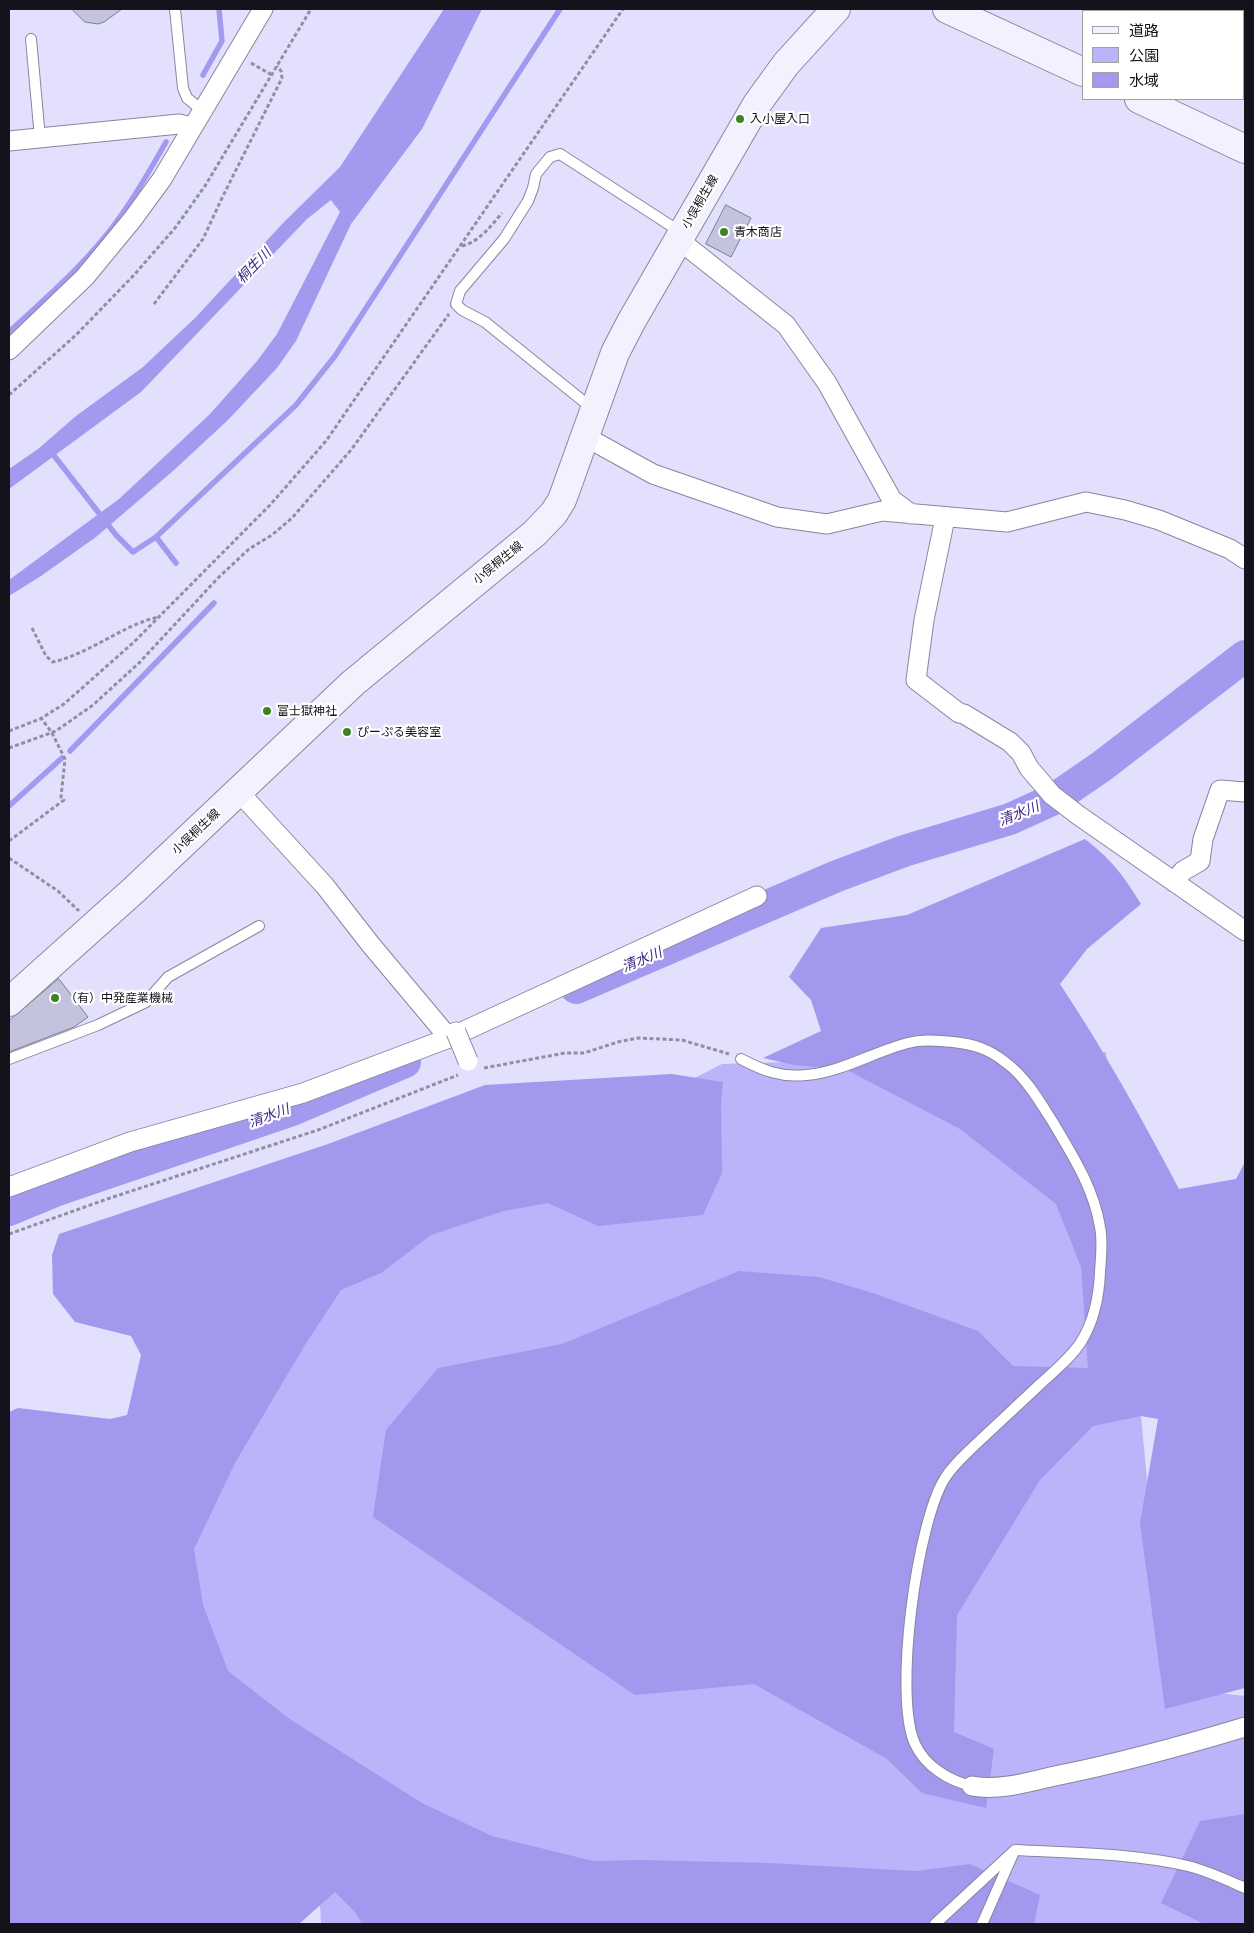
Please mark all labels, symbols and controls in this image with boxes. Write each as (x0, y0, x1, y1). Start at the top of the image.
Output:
legend (1082, 10, 1244, 100)
text: 道路 (1129, 22, 1159, 40)
text: 公園 (1129, 47, 1159, 65)
text: 水域 (1129, 72, 1159, 90)
place label: 入小屋入口 (750, 112, 810, 126)
marker: 入小屋入口 (734, 113, 746, 125)
street label: 小俣桐生線 (679, 172, 721, 232)
place label: 青木商店 (734, 225, 782, 239)
marker: 青木商店 (718, 226, 730, 238)
water label: 桐生川 (233, 245, 275, 287)
street label: 小俣桐生線 (470, 539, 526, 587)
place label: 富士獄神社 (277, 704, 337, 718)
marker: 富士獄神社 (261, 705, 273, 717)
place label: ぴーぷる美容室 (357, 725, 441, 739)
marker: ぴーぷる美容室 (341, 726, 353, 738)
water label: 清水川 (996, 798, 1042, 830)
street label: 小俣桐生線 (169, 806, 223, 858)
water label: 清水川 (619, 944, 665, 976)
place label: （有）中発産業機械 (65, 991, 173, 1005)
marker: （有）中発産業機械 (49, 992, 61, 1004)
water label: 清水川 (246, 1101, 292, 1131)

